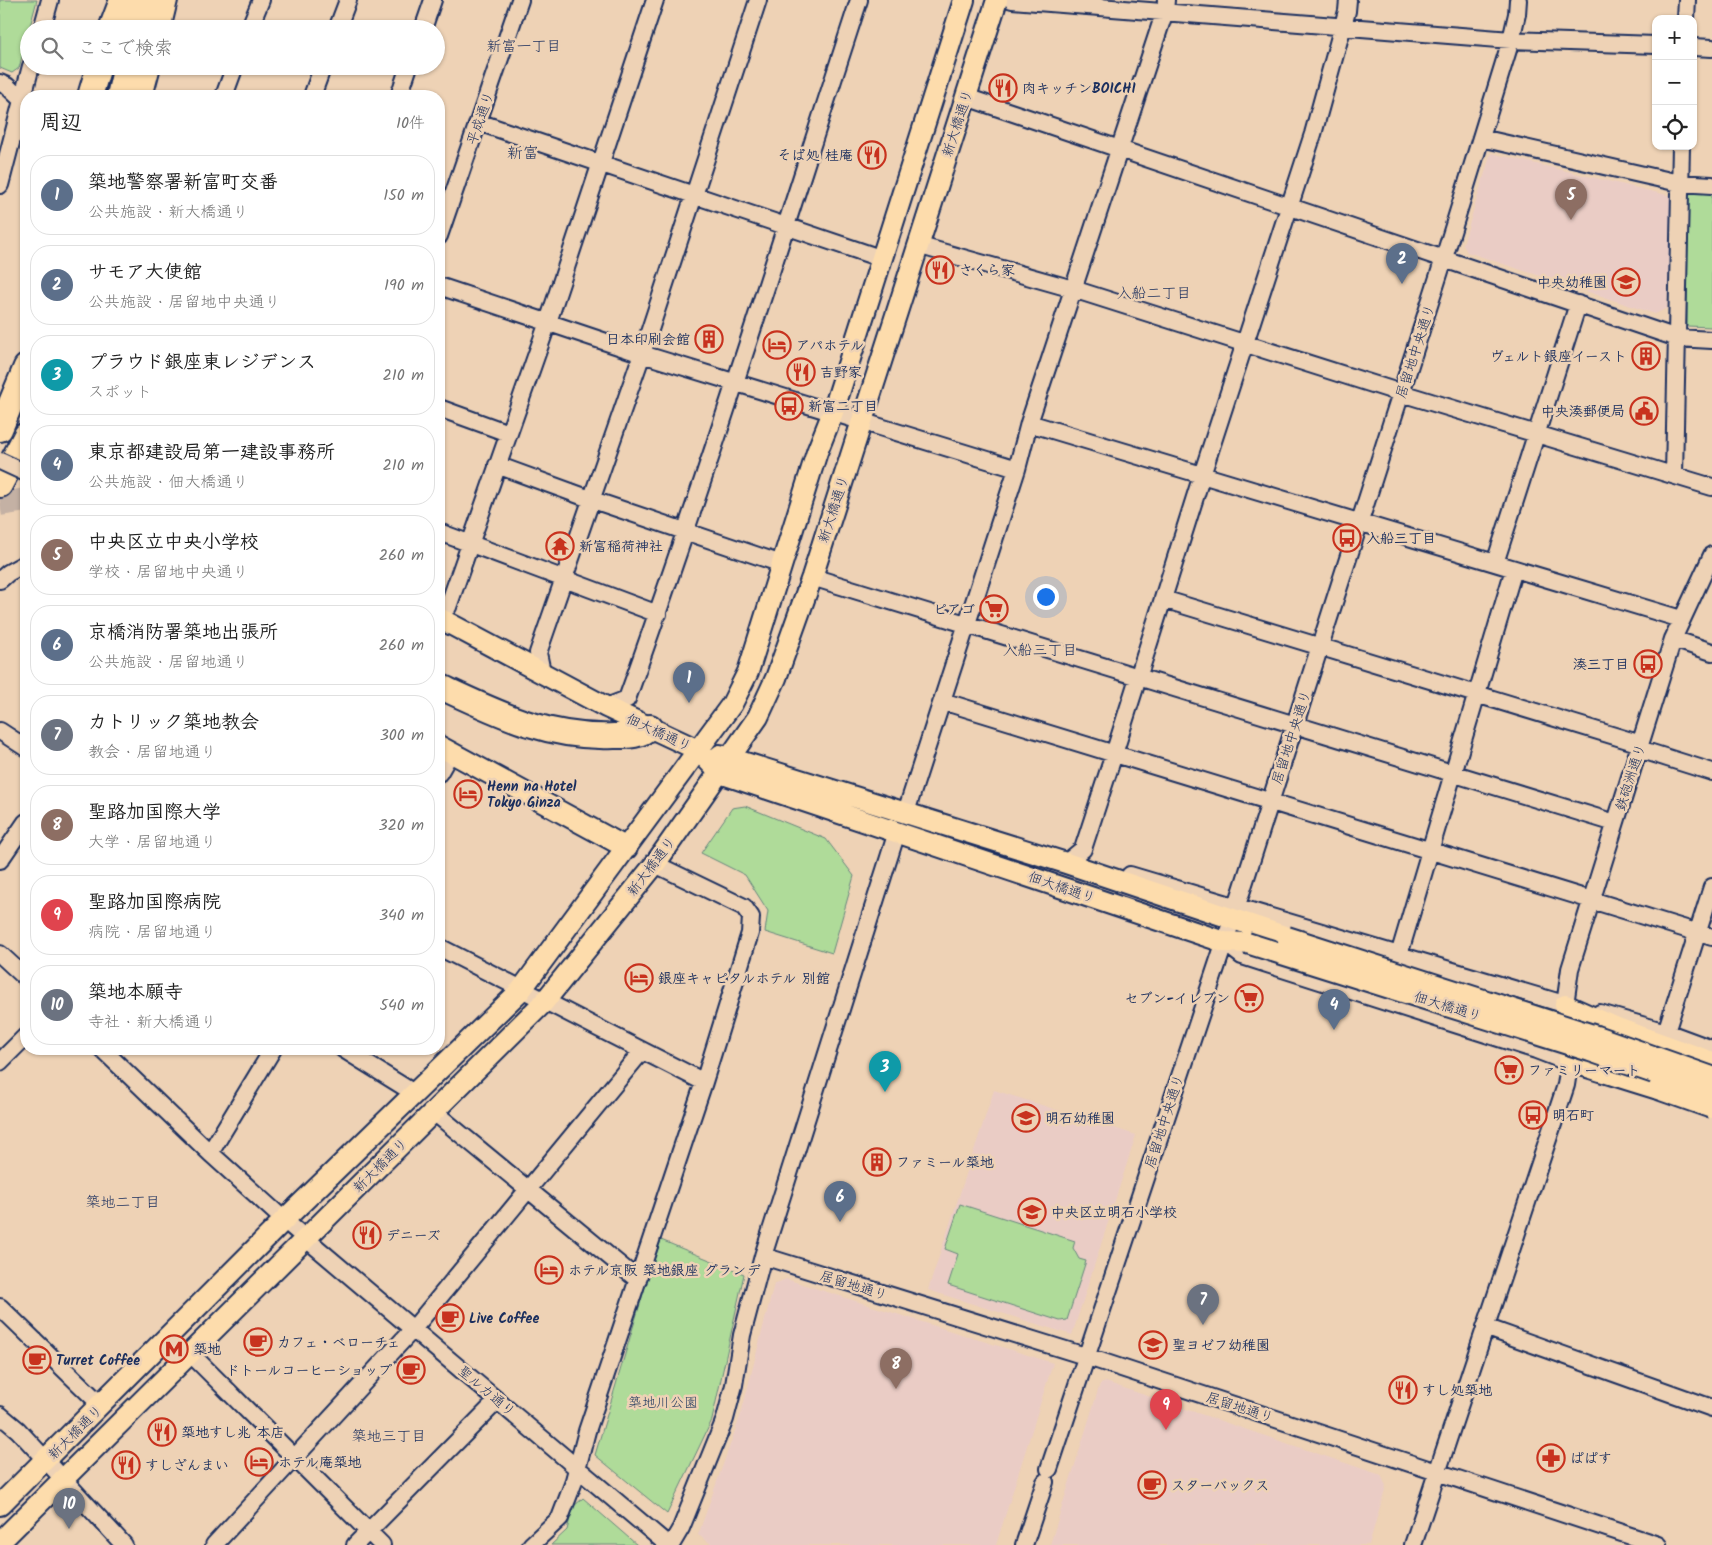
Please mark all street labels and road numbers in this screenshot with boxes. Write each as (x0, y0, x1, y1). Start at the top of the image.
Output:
street label: 新大橋通り (937, 87, 979, 160)
street label: 平成通り (461, 88, 500, 148)
street label: 居留地中央通り (1390, 301, 1442, 401)
street label: 新大橋通り (813, 473, 855, 546)
street label: 居留地中央通り (1266, 687, 1318, 787)
street label: 佃大橋通り (622, 708, 695, 758)
street label: 鉄砲洲通り (1610, 741, 1652, 814)
street label: 新大橋通り (622, 832, 682, 901)
street label: 佃大橋通り (1025, 866, 1098, 910)
street label: 佃大橋通り (1411, 986, 1484, 1028)
street label: 居留地中央通り (1139, 1071, 1191, 1171)
street label: 新大橋通り (348, 1133, 413, 1198)
street label: 居留地通り (817, 1265, 890, 1307)
street label: 聖ルカ通り (452, 1361, 520, 1423)
street label: 居留地通り (1203, 1387, 1276, 1429)
street label: 新大橋通り (43, 1400, 108, 1465)

